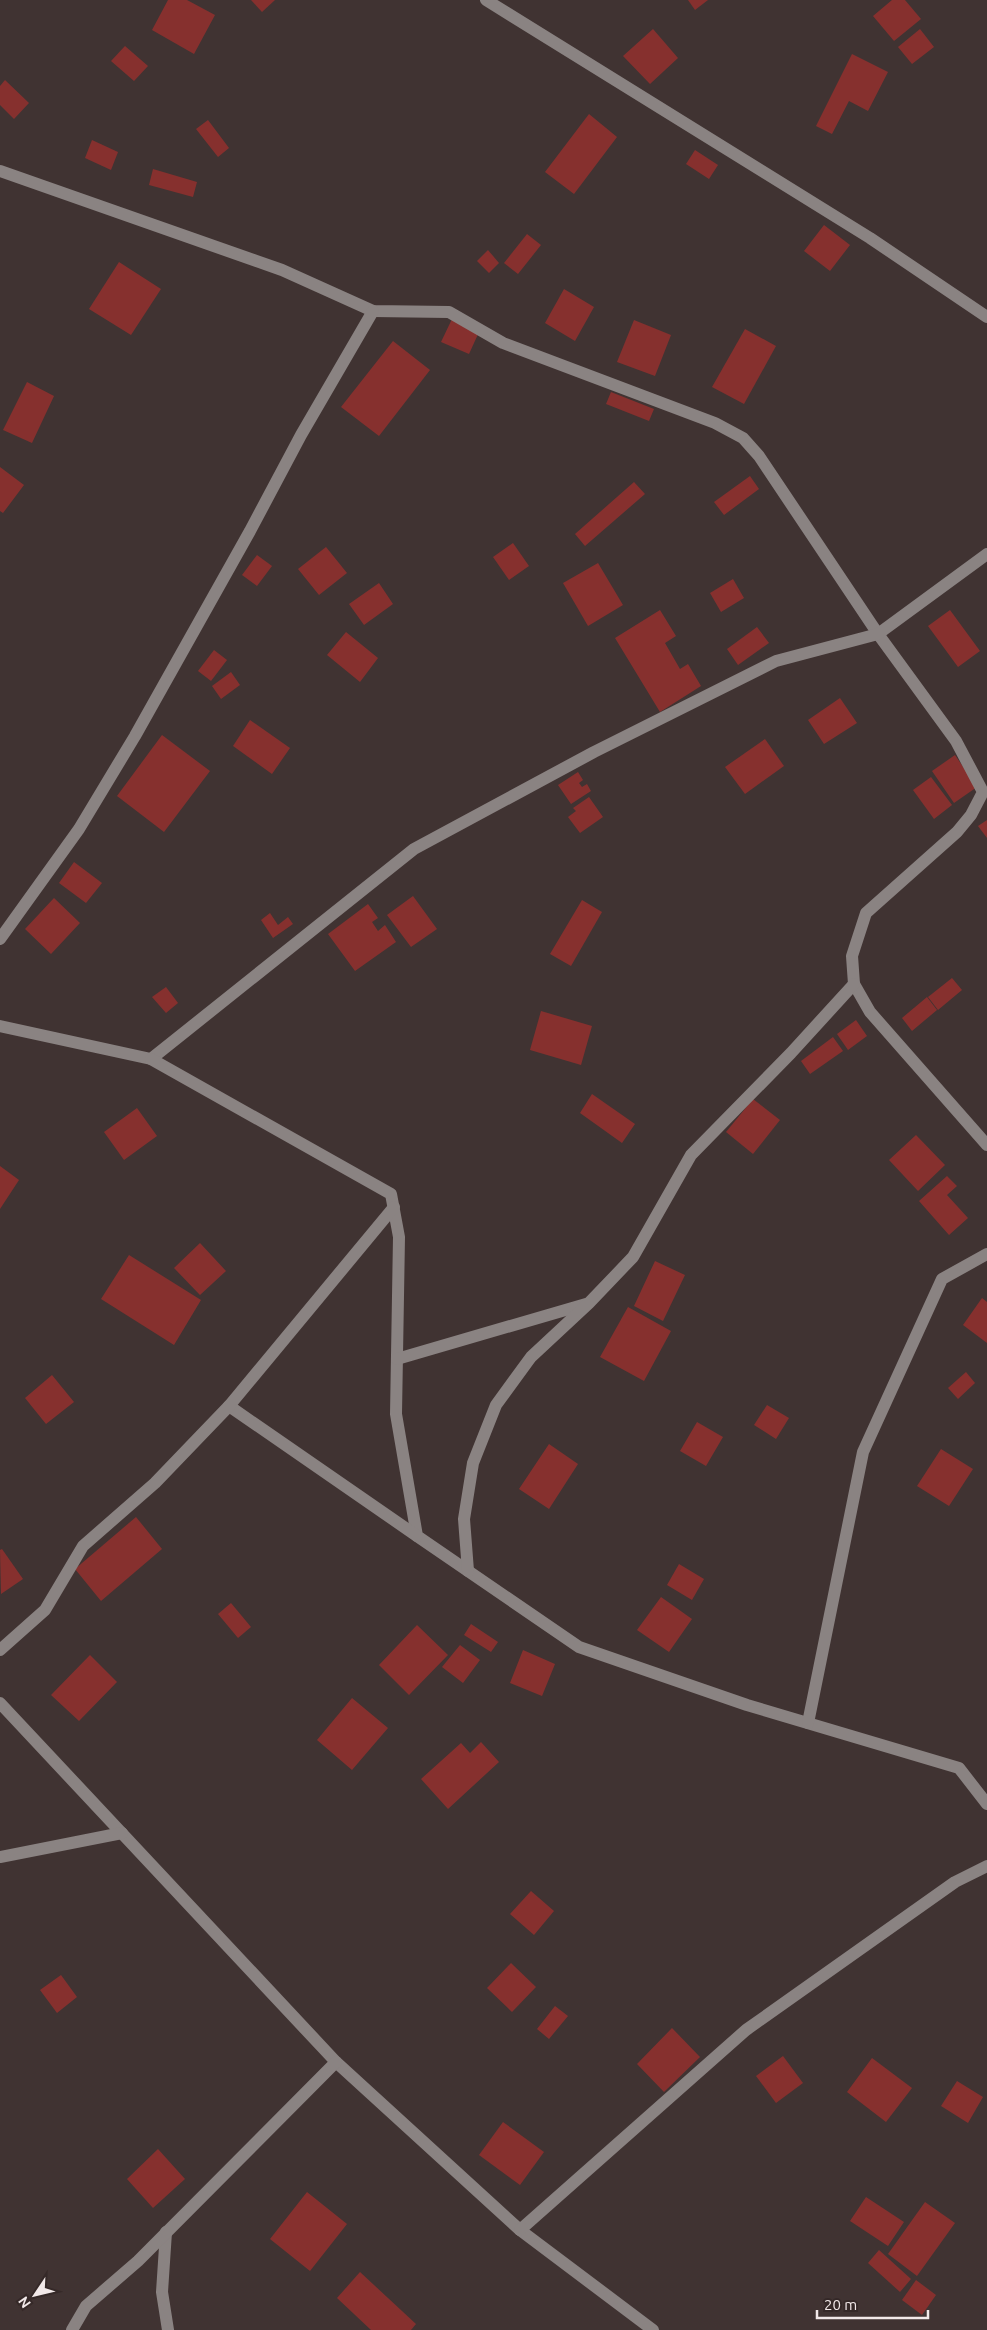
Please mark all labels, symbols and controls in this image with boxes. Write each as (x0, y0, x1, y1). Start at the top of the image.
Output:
north arrow (10, 2270, 60, 2320)
scale bar (817, 2288, 928, 2320)
text: N (15, 2294, 34, 2311)
text: 20 m (824, 2296, 857, 2313)

